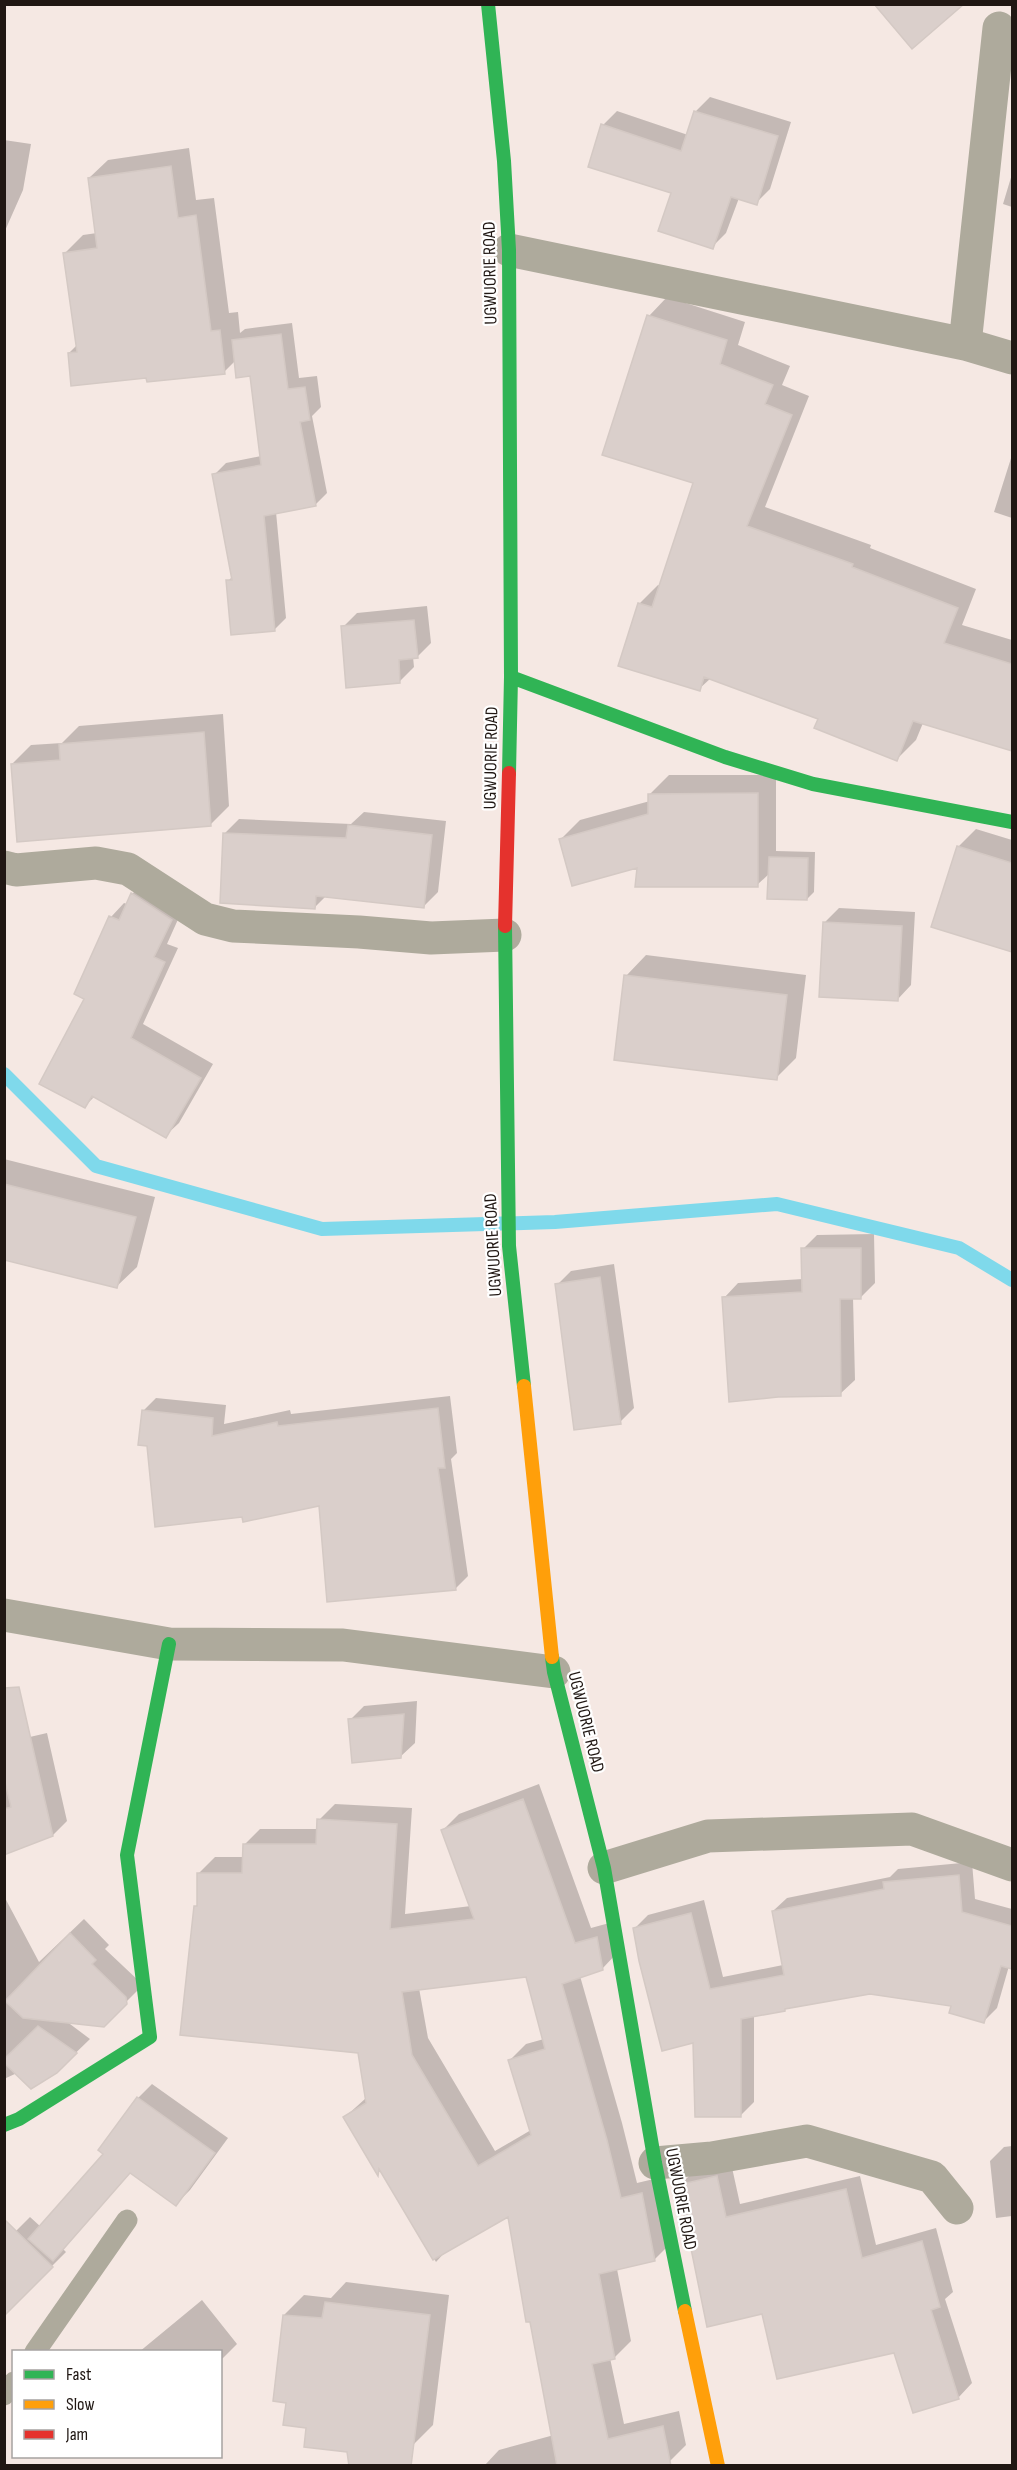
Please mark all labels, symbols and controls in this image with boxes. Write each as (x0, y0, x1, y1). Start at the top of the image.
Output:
street label: UGWUORIE ROAD (479, 221, 501, 325)
street label: UGWUORIE ROAD (480, 706, 502, 810)
street label: UGWUORIE ROAD (480, 1193, 506, 1297)
street label: UGWUORIE ROAD (563, 1669, 609, 1775)
street label: UGWUORIE ROAD (661, 2146, 701, 2252)
legend (12, 2350, 222, 2458)
text: Fast (66, 2364, 92, 2385)
text: Slow (66, 2394, 95, 2415)
text: Jam (65, 2424, 88, 2445)

